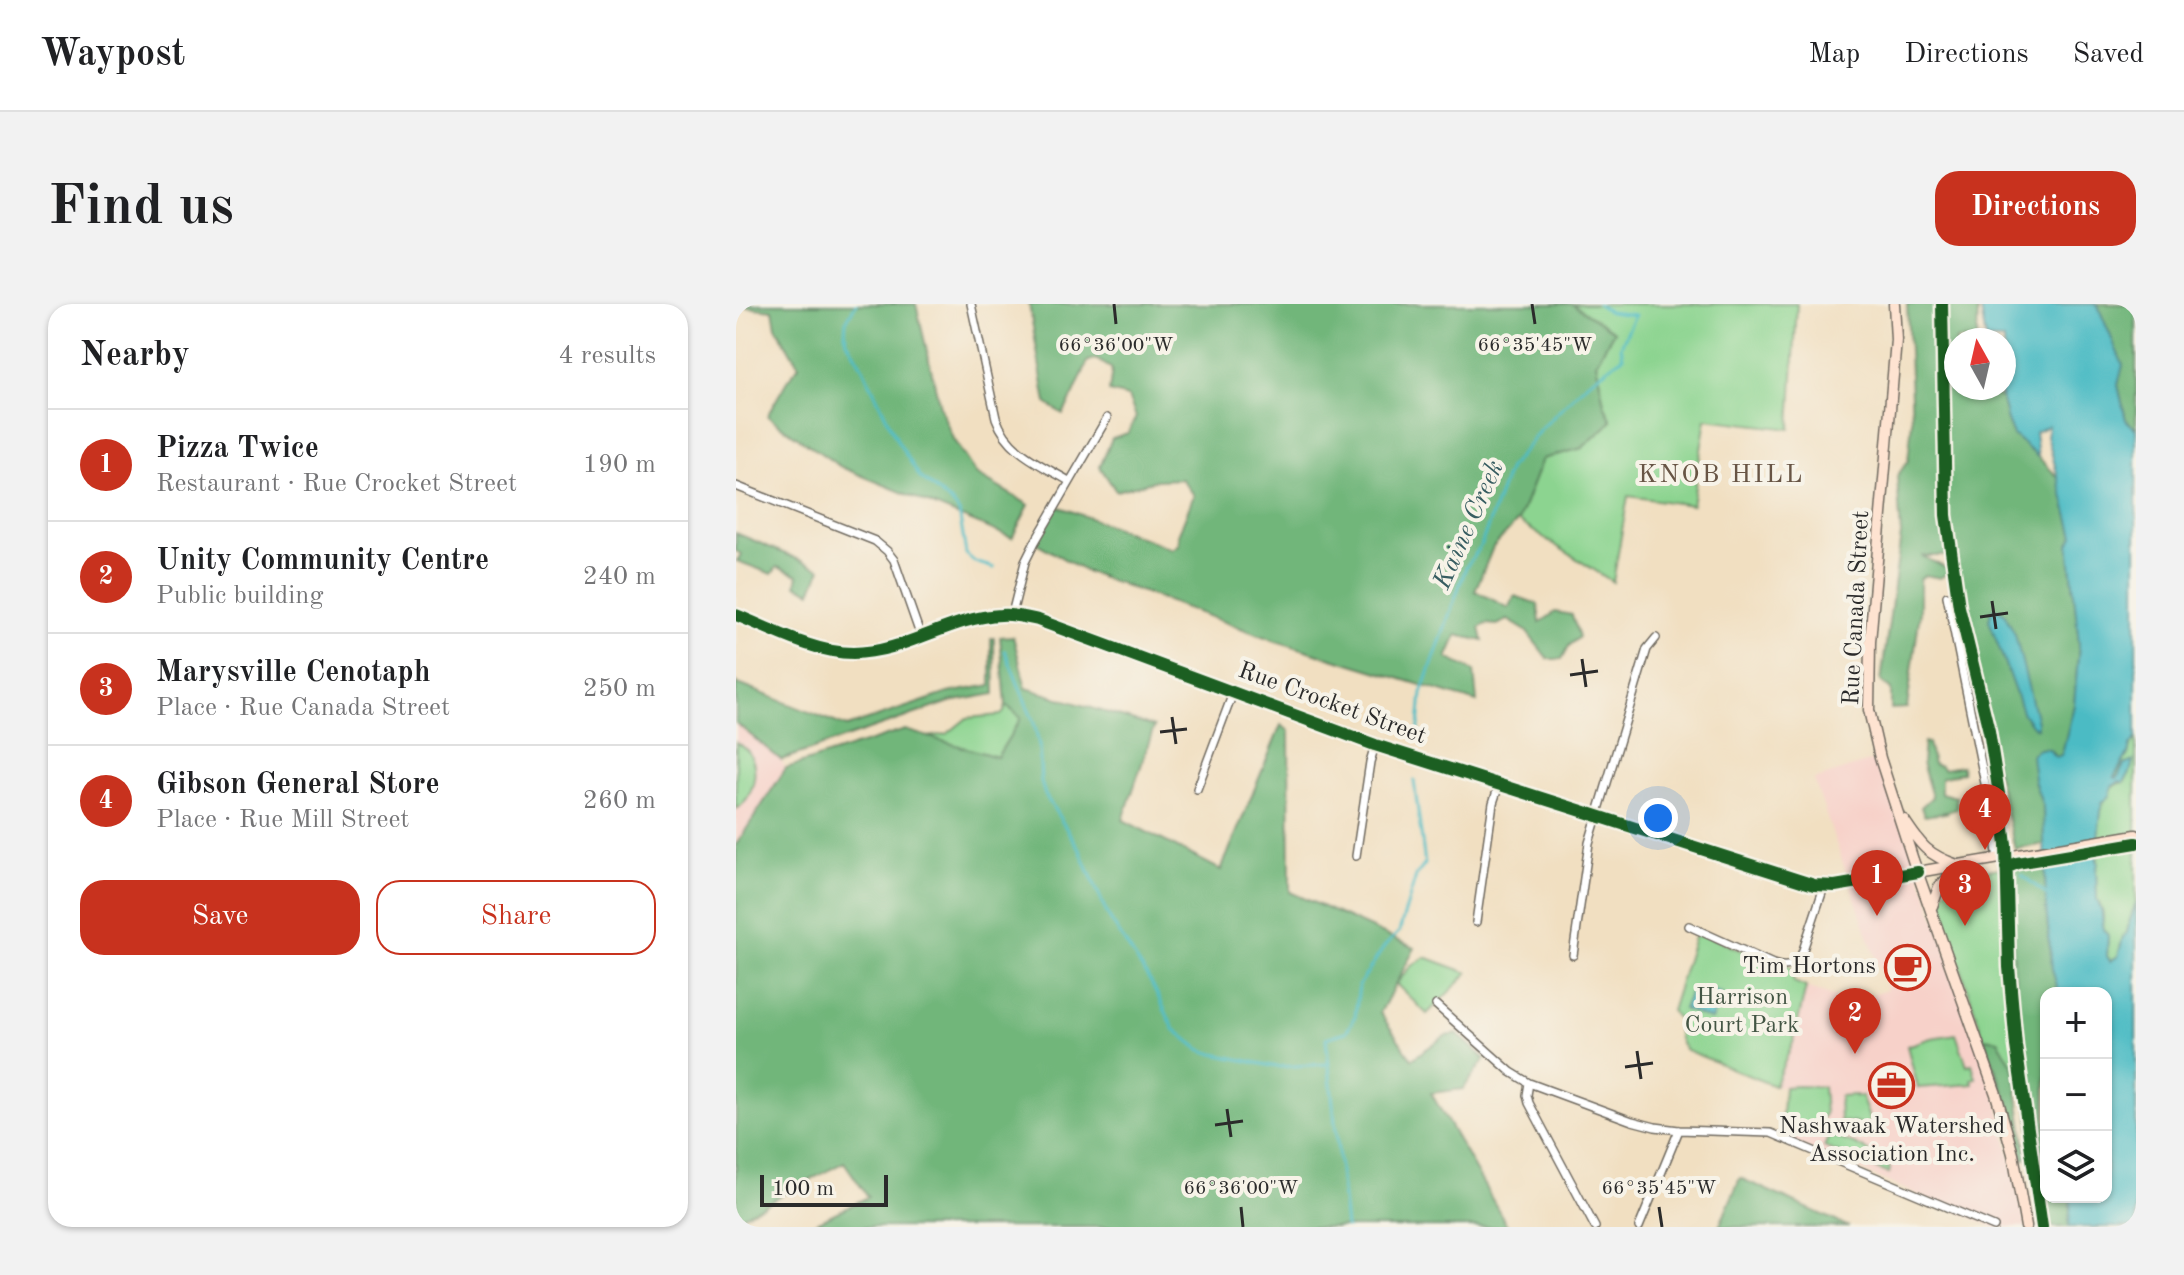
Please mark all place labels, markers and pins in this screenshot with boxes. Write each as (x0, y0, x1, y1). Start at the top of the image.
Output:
pin: 4 (1959, 784, 2011, 850)
pin: 1 (1851, 850, 1903, 916)
pin: 3 (1939, 860, 1991, 926)
cafe icon: Tim Hortons (1883, 943, 1931, 991)
place label: Tim Hortons (1742, 955, 1876, 979)
pin: 2 (1829, 988, 1881, 1054)
office icon: Nashwaak Watershed Association Inc. (1868, 1061, 1916, 1109)
place label: Nashwaak Watershed Association Inc. (1779, 1115, 2005, 1167)

